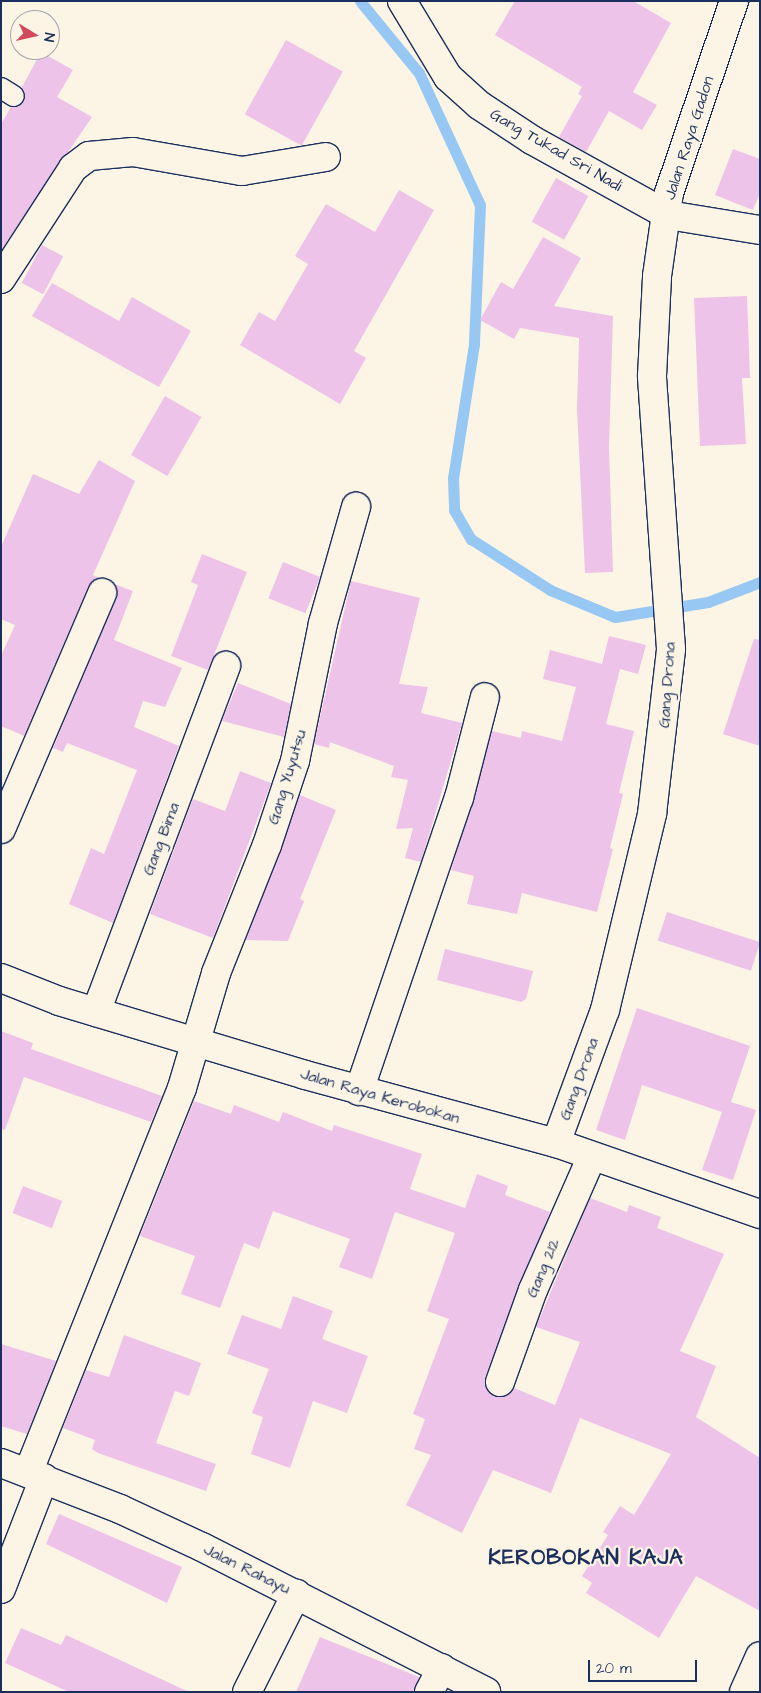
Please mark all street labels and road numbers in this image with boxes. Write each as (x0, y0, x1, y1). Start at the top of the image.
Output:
street label: Jalan Raya Gadon (660, 74, 718, 202)
street label: Gang Tukad Sri Nadi (487, 104, 625, 196)
street label: Gang Drona (654, 641, 680, 729)
street label: Gang Yuyutsu (263, 727, 311, 827)
street label: Gang Bima (138, 800, 184, 878)
street label: Gang Drona (555, 1035, 603, 1123)
street label: Jalan Raya Kerobokan (298, 1064, 462, 1128)
street label: Gang 212 (522, 1236, 564, 1300)
street label: Jalan Rahayu (200, 1540, 294, 1598)

